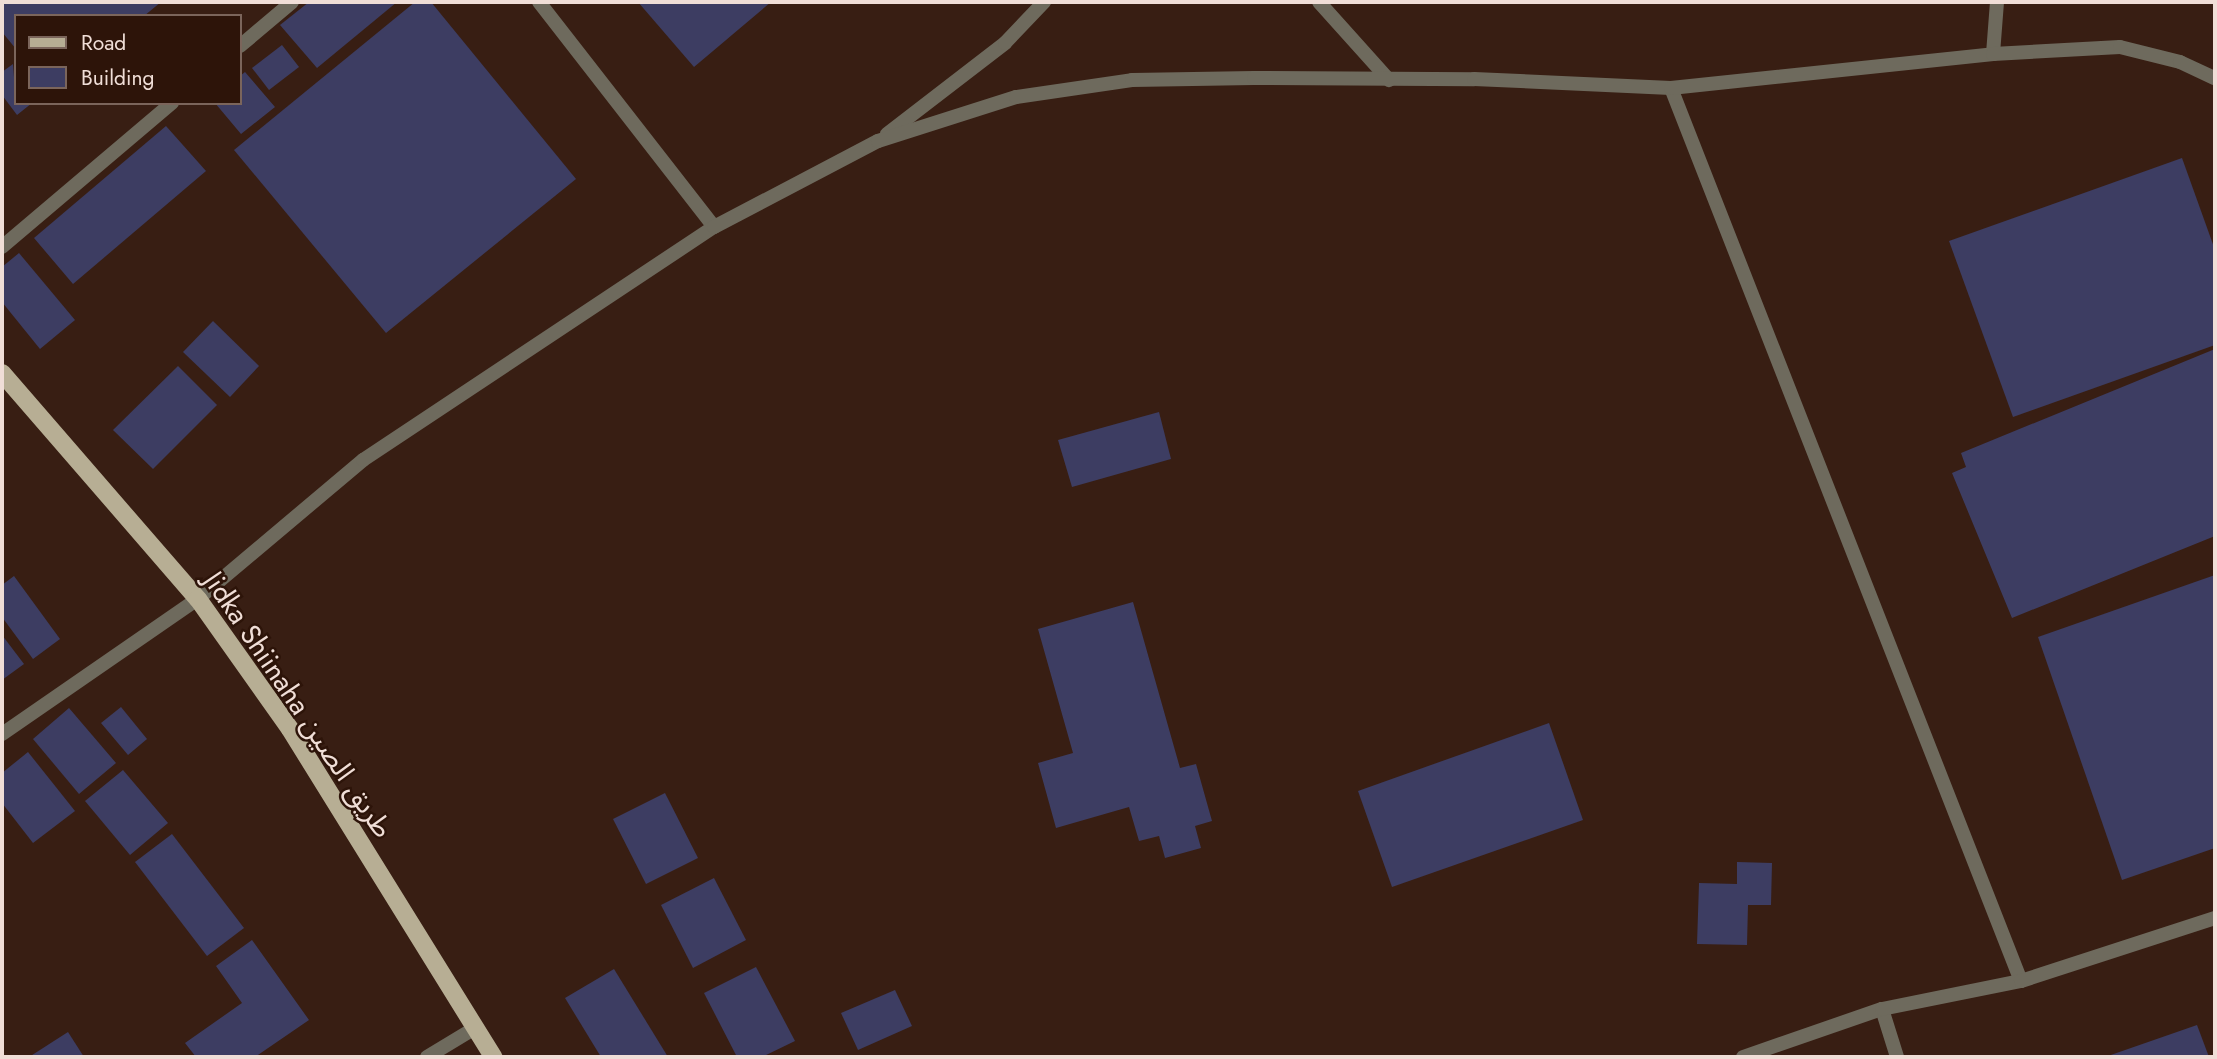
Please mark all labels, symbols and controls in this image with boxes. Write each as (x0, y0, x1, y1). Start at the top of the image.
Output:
legend (14, 14, 242, 105)
text: Road (81, 28, 126, 58)
text: Building (81, 63, 154, 93)
street label: Jidka Shiinaha طريق الصين (196, 566, 400, 844)

